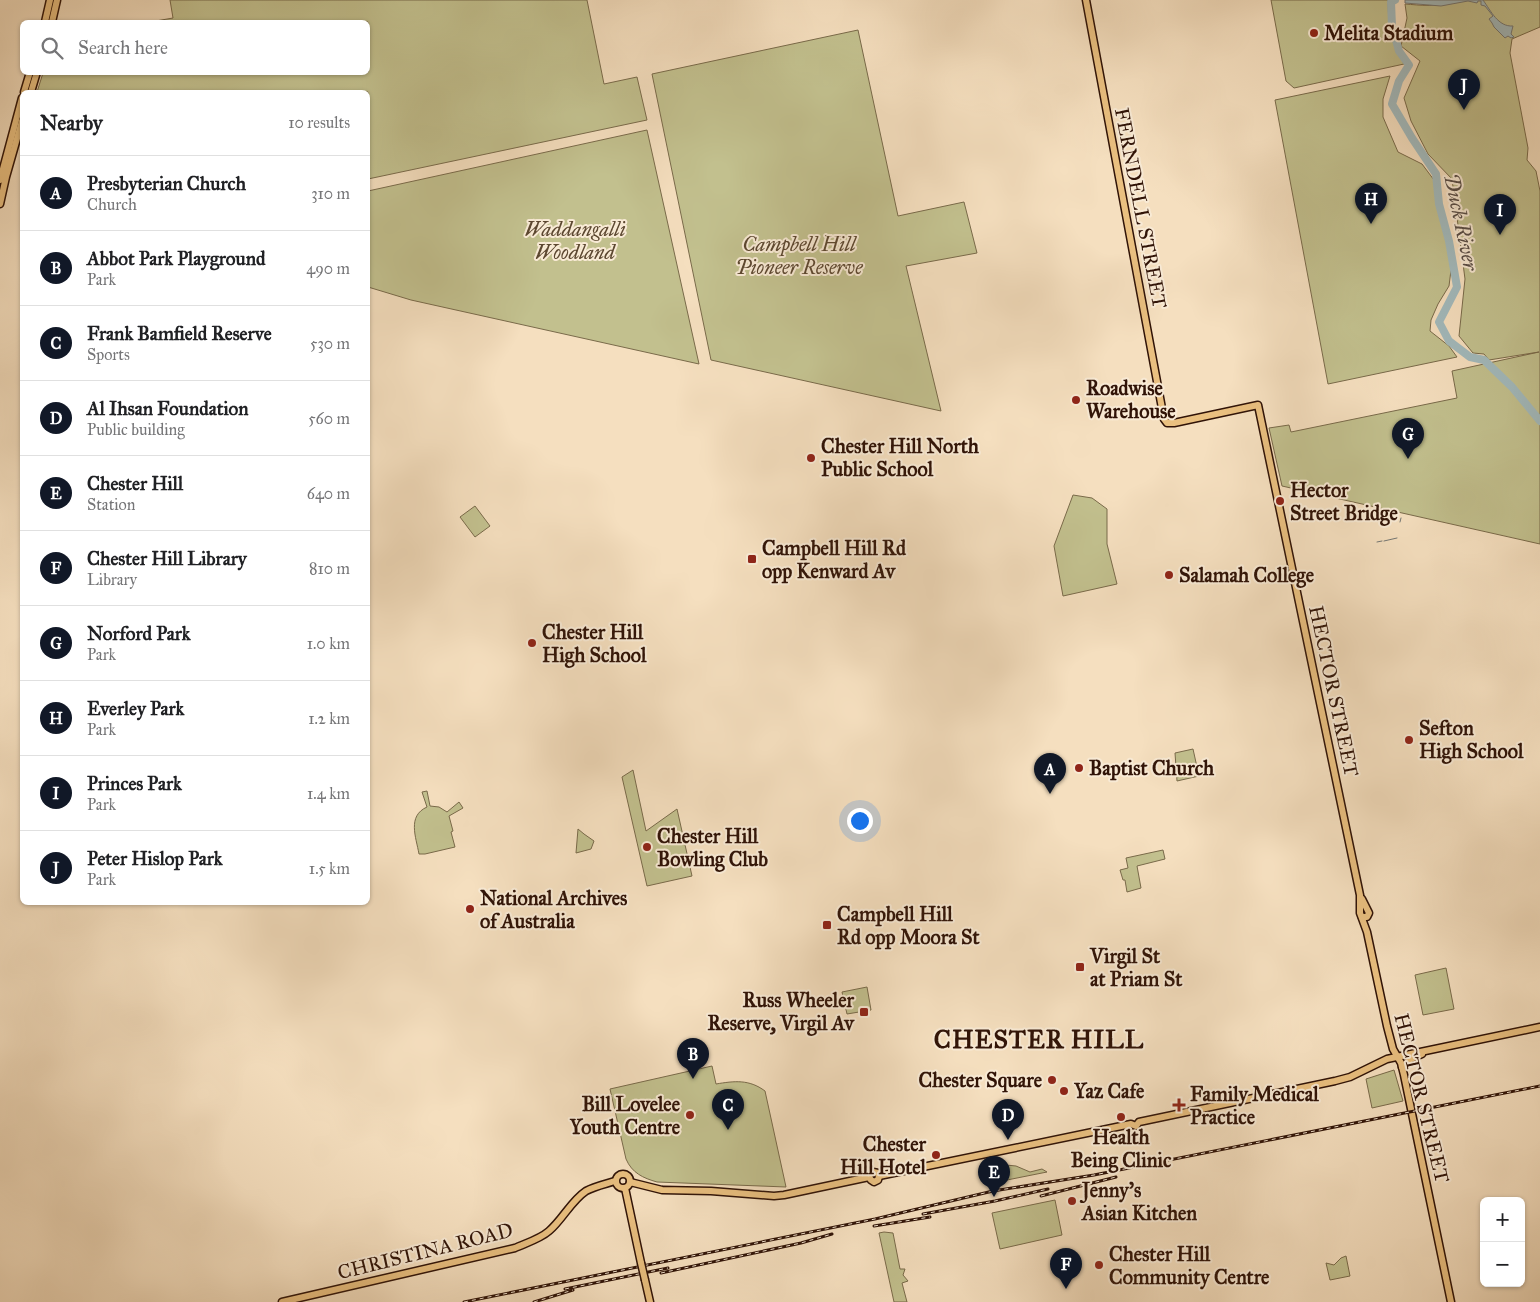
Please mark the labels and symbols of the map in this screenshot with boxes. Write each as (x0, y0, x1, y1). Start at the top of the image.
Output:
place label: Melita Stadium (1324, 21, 1453, 45)
marker: Melita Stadium (1308, 27, 1320, 39)
pin: J (1448, 69, 1480, 110)
street label: FERNDELL STREET (1110, 106, 1172, 311)
water label: Duck River (1438, 171, 1484, 274)
pin: H (1355, 183, 1387, 224)
pin: I (1484, 194, 1516, 235)
park label: Waddangalli Woodland (524, 217, 626, 264)
park label: Campbell Hill Pioneer Reserve (735, 232, 863, 279)
place label: Roadwise Warehouse (1086, 376, 1176, 423)
marker: Roadwise Warehouse (1070, 394, 1082, 406)
pin: G (1392, 418, 1424, 459)
place label: Chester Hill North Public School (821, 434, 980, 481)
marker: Chester Hill North Public School (805, 452, 817, 464)
place label: Hector Street Bridge (1290, 478, 1398, 526)
marker: Hector Street Bridge (1274, 495, 1286, 507)
place label: Campbell Hill Rd opp Kenward Av (762, 536, 907, 584)
marker: Campbell Hill Rd opp Kenward Av (746, 553, 758, 565)
place label: Salamah College (1179, 563, 1315, 588)
marker: Salamah College (1163, 569, 1175, 581)
street label: HECTOR STREET (1304, 603, 1364, 779)
place label: Chester Hill High School (542, 620, 647, 668)
marker: Chester Hill High School (526, 637, 538, 649)
place label: Sefton High School (1419, 716, 1524, 764)
marker: Sefton High School (1403, 734, 1415, 746)
pin: A (1034, 753, 1066, 794)
place label: Baptist Church (1089, 756, 1215, 781)
marker: Baptist Church (1073, 762, 1085, 774)
your location (847, 808, 873, 834)
place label: Chester Hill Bowling Club (657, 824, 768, 872)
marker: Chester Hill Bowling Club (641, 841, 653, 853)
place label: National Archives of Australia (480, 886, 628, 933)
place label: Campbell Hill Rd opp Moora St (837, 902, 980, 950)
marker: National Archives of Australia (464, 903, 476, 915)
marker: Campbell Hill Rd opp Moora St (821, 919, 833, 931)
place label: Virgil St at Priam St (1089, 944, 1183, 991)
marker: Virgil St at Priam St (1074, 961, 1086, 973)
place label: Russ Wheeler Reserve, Virgil Av (707, 988, 855, 1036)
marker: Russ Wheeler Reserve, Virgil Av (858, 1006, 870, 1018)
street label: HECTOR STREET (1389, 1011, 1455, 1186)
district label: CHESTER HILL (934, 1024, 1144, 1055)
pin: B (677, 1038, 709, 1079)
place label: Chester Square (919, 1068, 1043, 1093)
marker: Chester Square (1046, 1074, 1058, 1086)
place label: Yaz Cafe (1073, 1079, 1145, 1103)
place label: Family Medical Practice (1190, 1082, 1319, 1129)
marker: Yaz Cafe (1058, 1085, 1070, 1097)
pin: C (712, 1089, 744, 1130)
place label: Bill Lovelee Youth Centre (569, 1092, 681, 1139)
marker: Family Medical Practice (1172, 1098, 1186, 1112)
pin: D (992, 1099, 1024, 1140)
marker: Bill Lovelee Youth Centre (684, 1109, 696, 1121)
marker: Health Being Clinic (1115, 1111, 1127, 1123)
place label: Health Being Clinic (1071, 1125, 1172, 1173)
place label: Chester Hill Hotel (840, 1132, 927, 1179)
marker: Chester Hill Hotel (930, 1149, 942, 1161)
pin: E (978, 1156, 1010, 1197)
place label: Jenny's Asian Kitchen (1079, 1178, 1197, 1225)
marker: Jenny's Asian Kitchen (1066, 1195, 1078, 1207)
street label: CHRISTINA ROAD (335, 1218, 515, 1284)
place label: Chester Hill Community Centre (1109, 1242, 1270, 1290)
pin: F (1050, 1248, 1082, 1289)
marker: Chester Hill Community Centre (1093, 1259, 1105, 1271)

